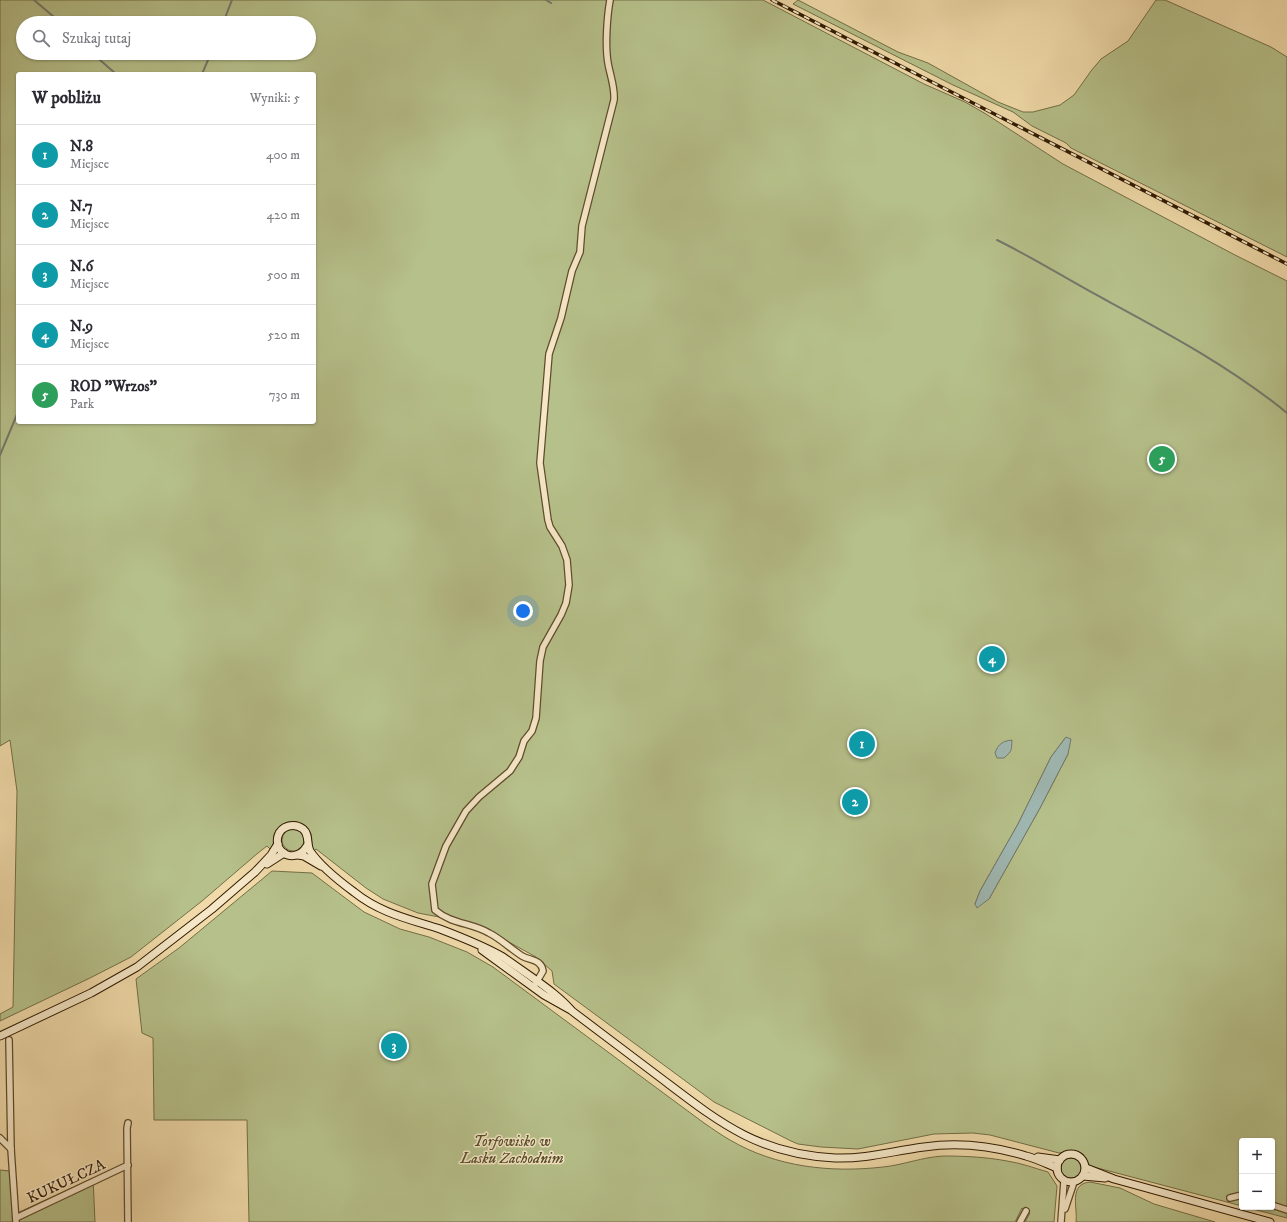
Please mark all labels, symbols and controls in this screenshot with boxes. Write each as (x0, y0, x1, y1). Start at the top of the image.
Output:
search box (16, 16, 316, 60)
icon: search (30, 27, 52, 49)
text: Szukaj tutaj (62, 29, 131, 48)
text: W pobliżu (32, 87, 101, 109)
text: Wyniki: 5 (250, 90, 300, 106)
text: N.8 (70, 137, 93, 156)
text: 1 (43, 147, 47, 163)
text: 400 m (266, 147, 300, 163)
text: Miejsce (70, 156, 109, 172)
text: N.7 (70, 197, 93, 216)
text: 2 (42, 207, 48, 223)
text: 420 m (267, 207, 300, 223)
text: Miejsce (70, 216, 109, 232)
text: N.6 (70, 257, 93, 276)
text: 3 (43, 267, 47, 283)
text: 500 m (267, 267, 300, 283)
text: Miejsce (70, 276, 109, 292)
text: N.9 (70, 317, 93, 336)
text: 4 (41, 327, 49, 343)
text: 520 m (268, 327, 300, 343)
text: Miejsce (70, 336, 109, 352)
text: ROD "Wrzos" (70, 377, 157, 396)
text: 5 (42, 387, 48, 403)
text: 730 m (269, 387, 300, 403)
text: Park (70, 396, 94, 412)
pin: 5 (1149, 444, 1175, 474)
your location (513, 601, 533, 621)
pin: 4 (979, 644, 1005, 674)
pin: 1 (849, 729, 875, 759)
pin: 2 (842, 787, 868, 817)
pin: 3 (381, 1031, 407, 1061)
park label: Torfowisko w Lasku Zachodnim (459, 1132, 564, 1168)
map controls (1239, 1138, 1275, 1210)
button: + (1239, 1138, 1275, 1174)
street label: KUKUŁCZA (24, 1155, 109, 1208)
button: − (1239, 1174, 1275, 1210)

